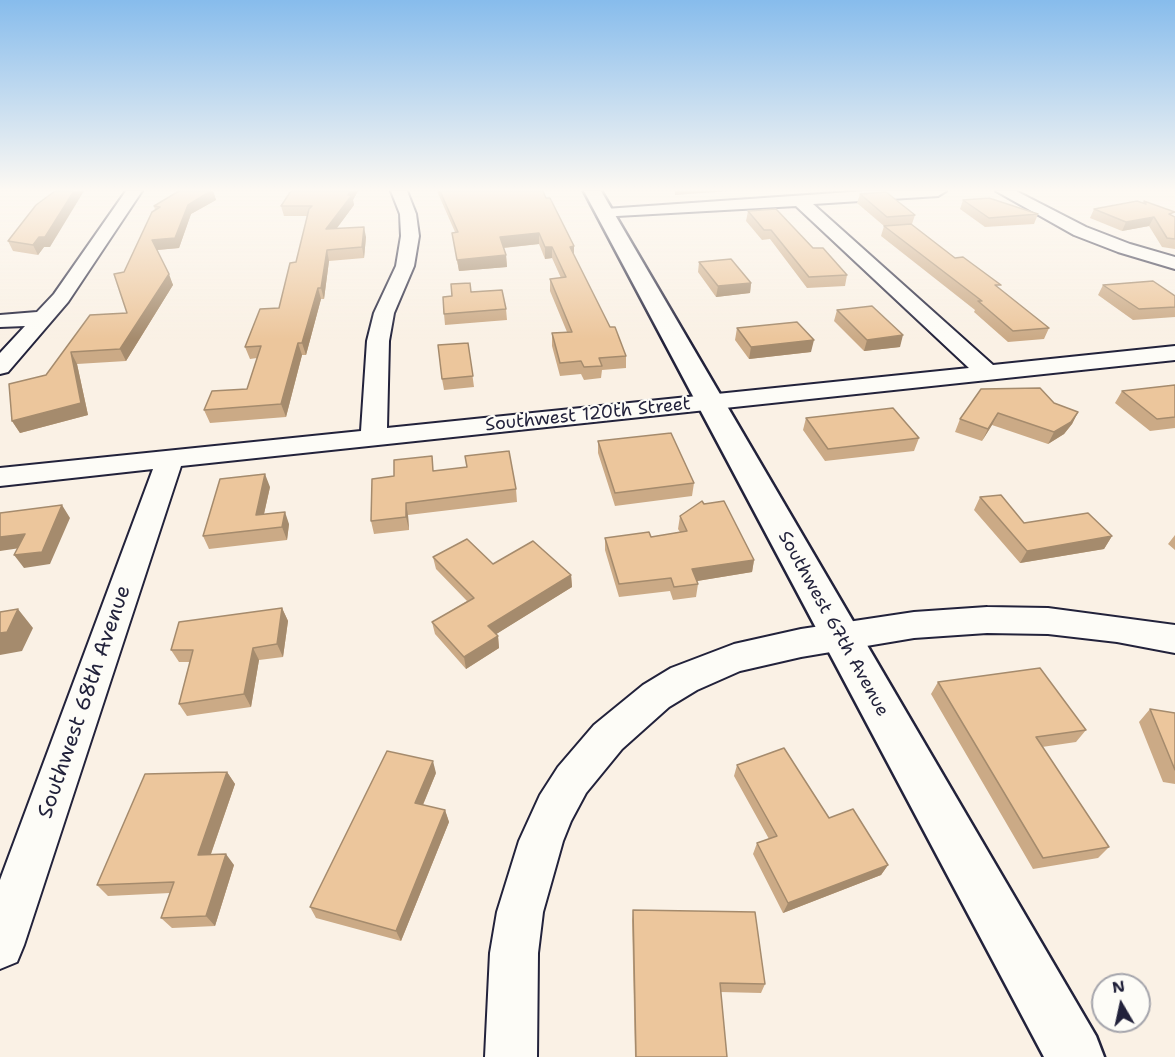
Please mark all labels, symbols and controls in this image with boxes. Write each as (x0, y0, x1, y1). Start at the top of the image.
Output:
street label: Southwest 120th Street (484, 393, 692, 437)
street label: Southwest 67th Avenue (773, 528, 893, 720)
street label: Southwest 68th Avenue (33, 582, 137, 822)
north arrow (1091, 973, 1151, 1033)
text: N (1111, 975, 1126, 998)

